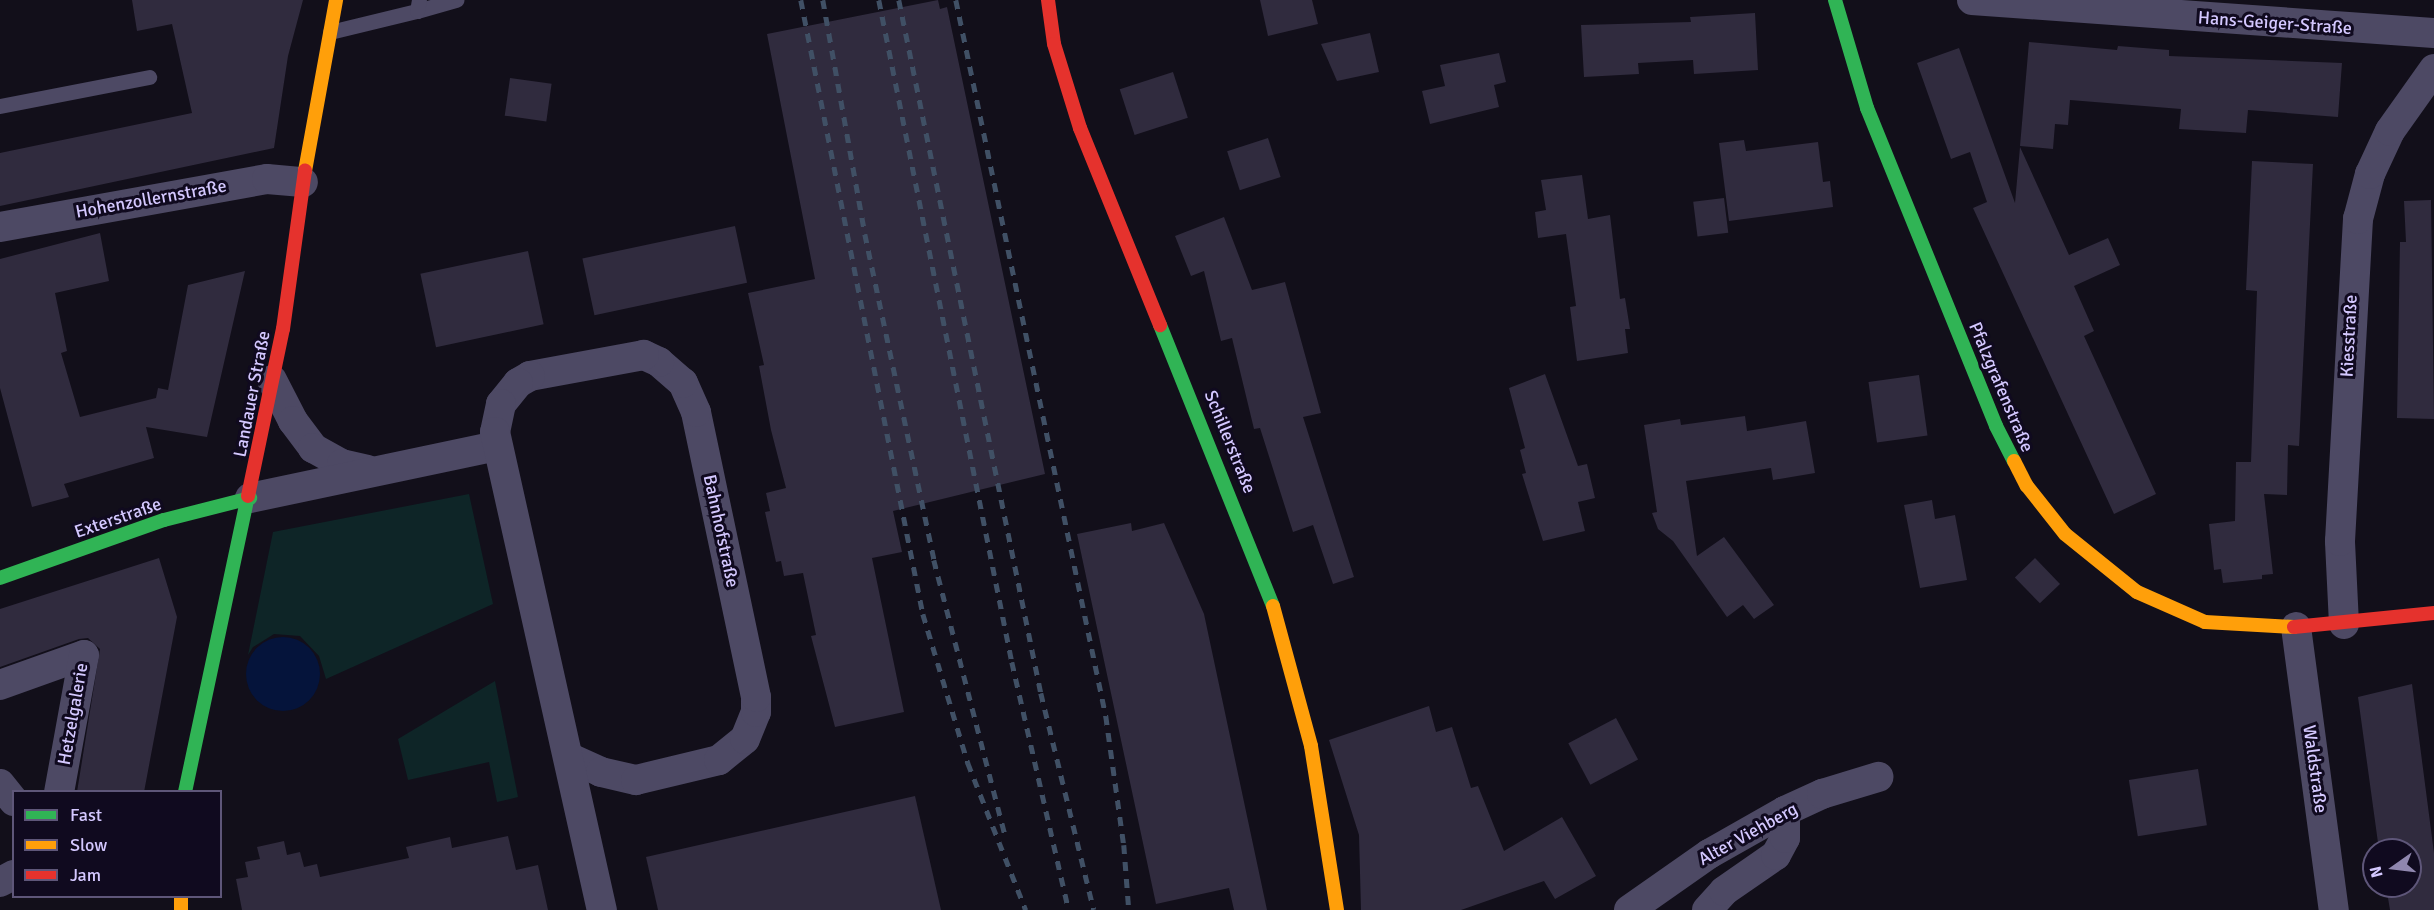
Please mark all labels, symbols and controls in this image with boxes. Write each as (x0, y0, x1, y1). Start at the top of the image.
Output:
street label: Hans-Geiger-Straße (2197, 7, 2353, 39)
street label: Hohenzollernstraße (74, 175, 228, 223)
street label: Kiesstraße (2336, 294, 2362, 378)
street label: Pfalzgrafenstraße (1964, 319, 2038, 455)
street label: Landauer Straße (229, 329, 275, 459)
street label: Schillerstraße (1200, 387, 1260, 497)
street label: Bahnhofstraße (699, 473, 743, 589)
street label: Exterstraße (72, 493, 164, 543)
street label: Hetzelgalerie (53, 661, 93, 767)
street label: Waldstraße (2298, 724, 2332, 814)
legend (12, 790, 222, 898)
street label: Alter Viehberg (1695, 798, 1801, 870)
text: Fast (70, 804, 102, 826)
text: Slow (70, 834, 107, 856)
north arrow (2362, 838, 2422, 898)
text: Jam (70, 864, 101, 886)
text: N (2365, 864, 2388, 880)

